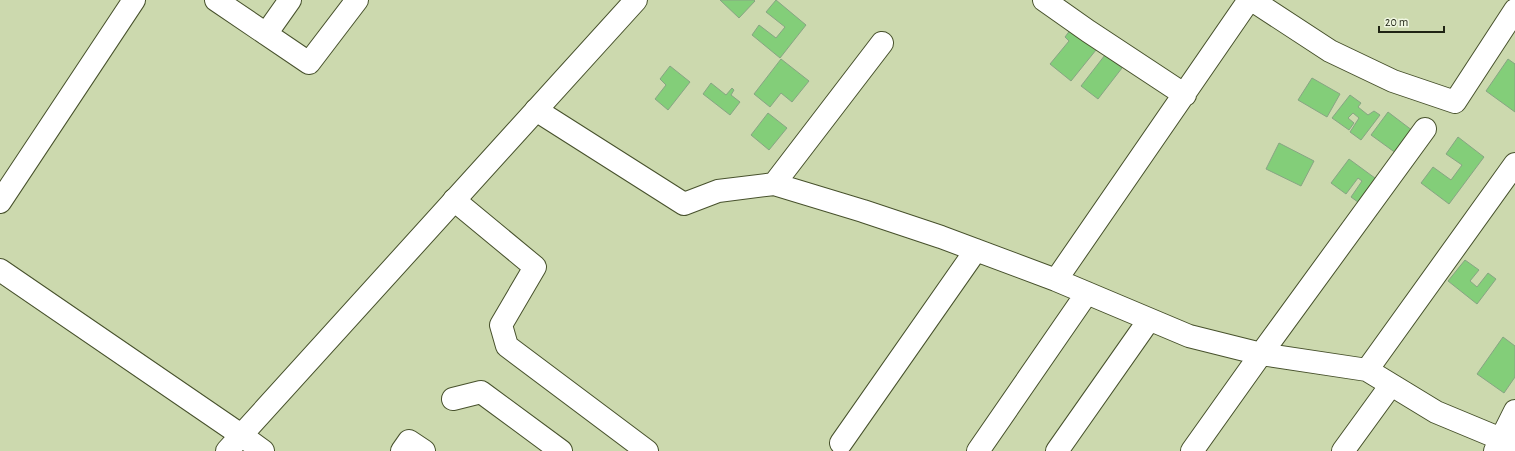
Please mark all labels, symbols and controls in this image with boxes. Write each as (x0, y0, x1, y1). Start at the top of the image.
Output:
scale bar (1379, 8, 1444, 34)
text: 20 m (1385, 16, 1408, 28)

